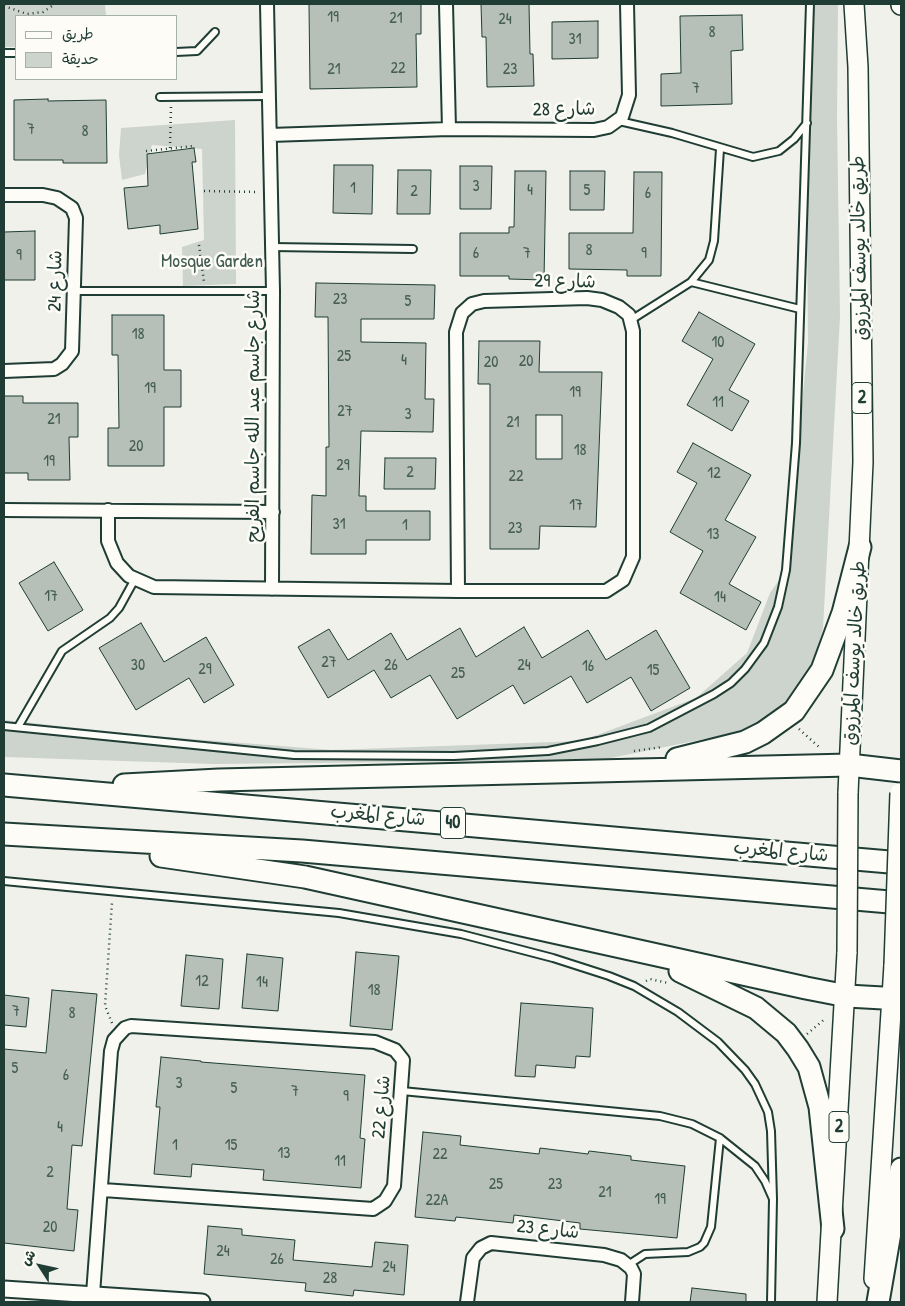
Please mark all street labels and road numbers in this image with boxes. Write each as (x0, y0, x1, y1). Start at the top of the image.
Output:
street label: شارع 28 (533, 98, 595, 122)
street label: طريق خالد يوسف المرزوق (847, 155, 873, 341)
street label: شارع 24 (44, 250, 68, 312)
street label: شارع 29 (534, 270, 596, 294)
street label: شارع جاسم عبد الله جاسم الفريح (243, 289, 265, 543)
road number: 2 (852, 382, 872, 413)
street label: طريق خالد يوسف المرزوق (839, 560, 871, 746)
street label: شارع المغرب (330, 800, 426, 832)
road number: 40 (440, 808, 466, 838)
street label: شارع المغرب (733, 836, 829, 868)
street label: شارع 22 (368, 1074, 396, 1140)
road number: 2 (829, 1112, 849, 1142)
street label: شارع 23 (516, 1215, 580, 1245)

